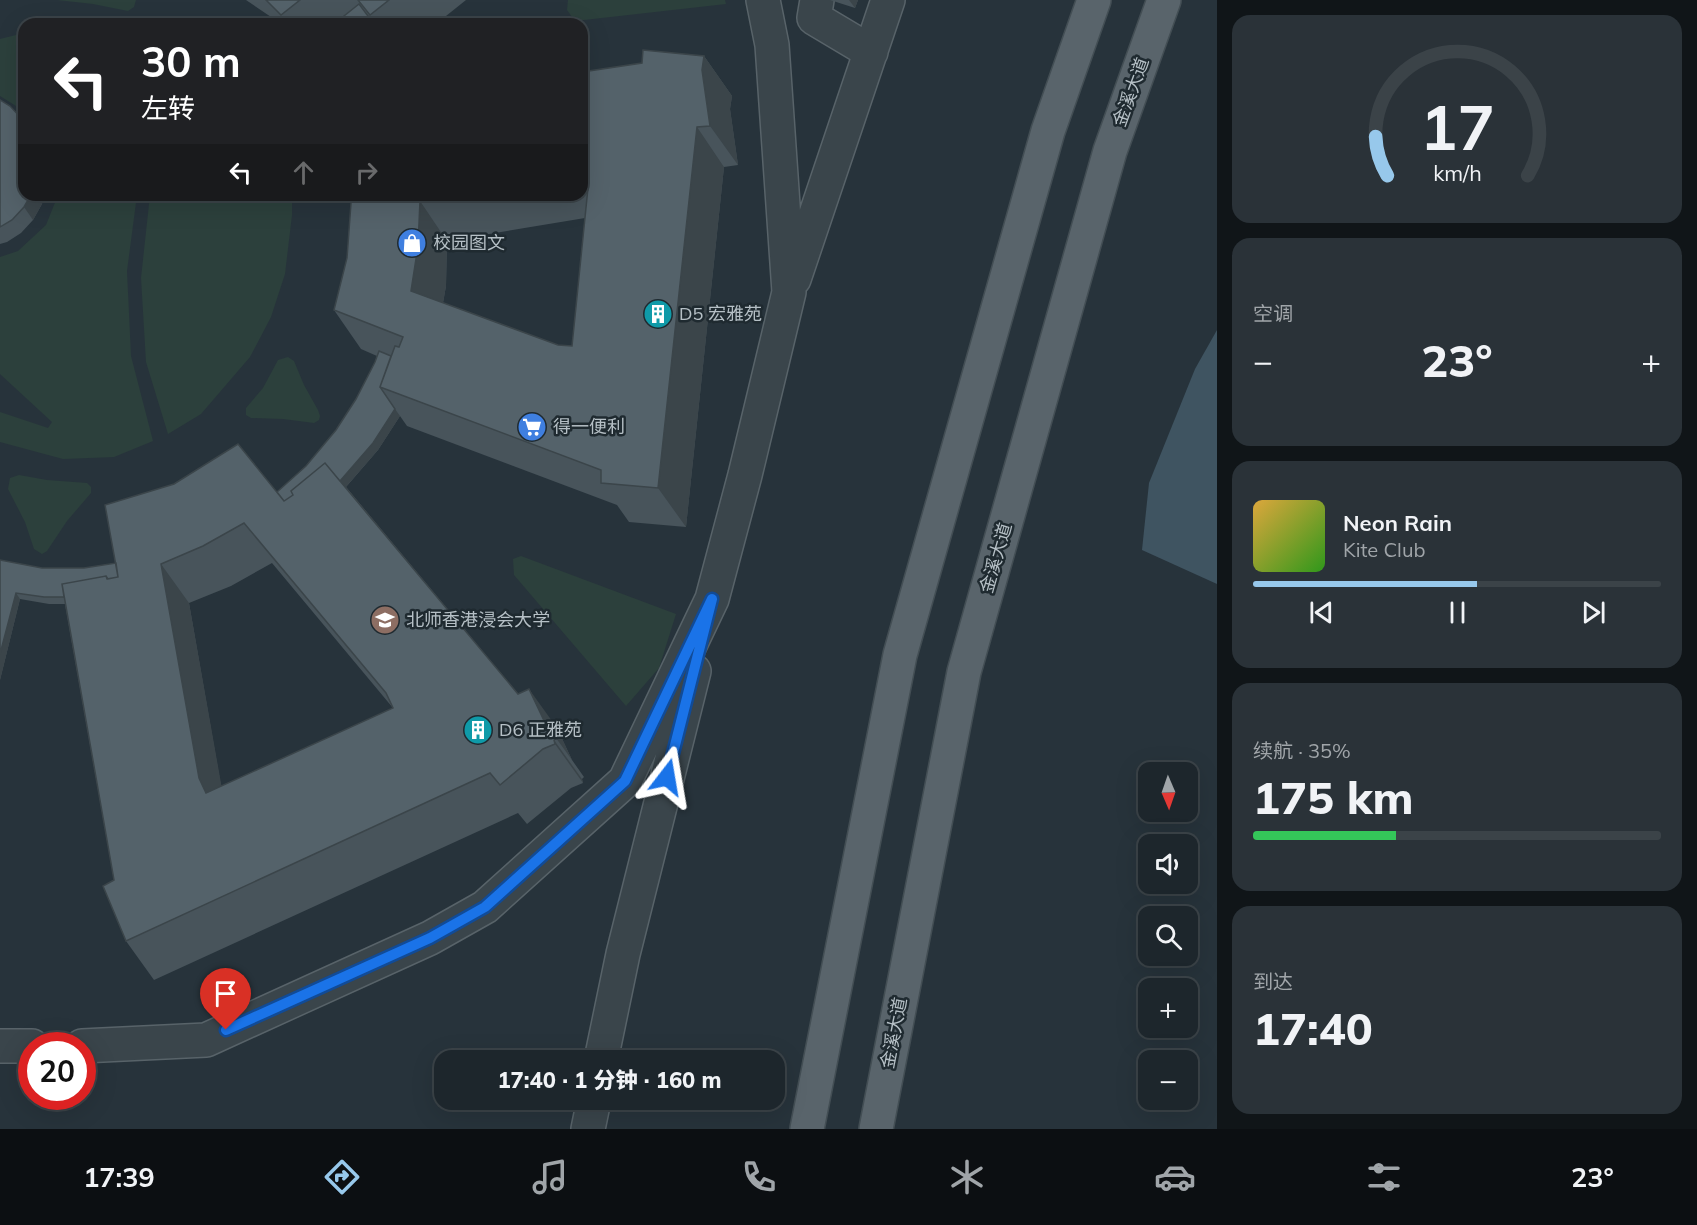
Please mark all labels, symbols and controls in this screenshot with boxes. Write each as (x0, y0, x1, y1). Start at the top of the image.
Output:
text: 30 m (141, 35, 241, 88)
icon: left (42, 42, 120, 120)
street label: 金溪大道 (1107, 54, 1154, 130)
text: 17 (1420, 87, 1494, 166)
text: 左转 (141, 91, 195, 125)
icon: left (224, 156, 257, 189)
icon: ahead (287, 156, 320, 189)
icon: right (350, 156, 383, 189)
text: km/h (1433, 159, 1481, 186)
shop icon: 校园图文 (396, 227, 428, 259)
place label: 校园图文 (433, 231, 505, 254)
building icon: D5 宏雅苑 (642, 298, 674, 330)
text: 空调 (1253, 301, 1293, 326)
place label: D5 宏雅苑 (679, 302, 762, 325)
text: 23° (1421, 332, 1493, 388)
text: − (1253, 340, 1273, 381)
text: + (1641, 340, 1661, 381)
supermarket icon: 得一便利 (516, 411, 548, 443)
place label: 得一便利 (553, 415, 625, 438)
text: Neon Rain (1343, 509, 1452, 537)
street label: 金溪大道 (975, 520, 1016, 596)
text: Kite Club (1343, 537, 1425, 562)
icon: previous (1305, 596, 1338, 629)
icon: pause (1441, 596, 1474, 629)
icon: next (1577, 596, 1610, 629)
school or university icon: 北师香港浸会大学 (369, 604, 401, 636)
place label: 北师香港浸会大学 (406, 608, 550, 631)
building icon: D6 正雅苑 (462, 714, 494, 746)
place label: D6 正雅苑 (499, 718, 582, 741)
text: 续航 · 35% (1253, 738, 1351, 763)
position arrow (635, 745, 699, 809)
north arrow (1138, 762, 1198, 822)
map controls (1138, 762, 1198, 1110)
text: 175 km (1253, 769, 1414, 825)
button: sound (1138, 834, 1198, 894)
button: search (1138, 906, 1198, 966)
pin (200, 968, 251, 1030)
text: 到达 (1253, 969, 1293, 994)
icon: arrive (209, 977, 242, 1010)
button: + (1138, 978, 1198, 1038)
street label: 金溪大道 (875, 995, 912, 1070)
text: 17:40 (1253, 1000, 1373, 1056)
speed limit sign: 20 (18, 1032, 96, 1110)
button: − (1138, 1050, 1198, 1110)
text: 17:40 · 1 分钟 · 160 m (497, 1066, 722, 1094)
icon: directions (321, 1156, 363, 1198)
icon: music (529, 1156, 571, 1198)
icon: phone (738, 1156, 780, 1198)
icon: climate (946, 1156, 988, 1198)
icon: car (1154, 1156, 1196, 1198)
icon: filters (1363, 1156, 1405, 1198)
text: 17:39 (83, 1160, 155, 1194)
text: 23° (1571, 1160, 1614, 1194)

